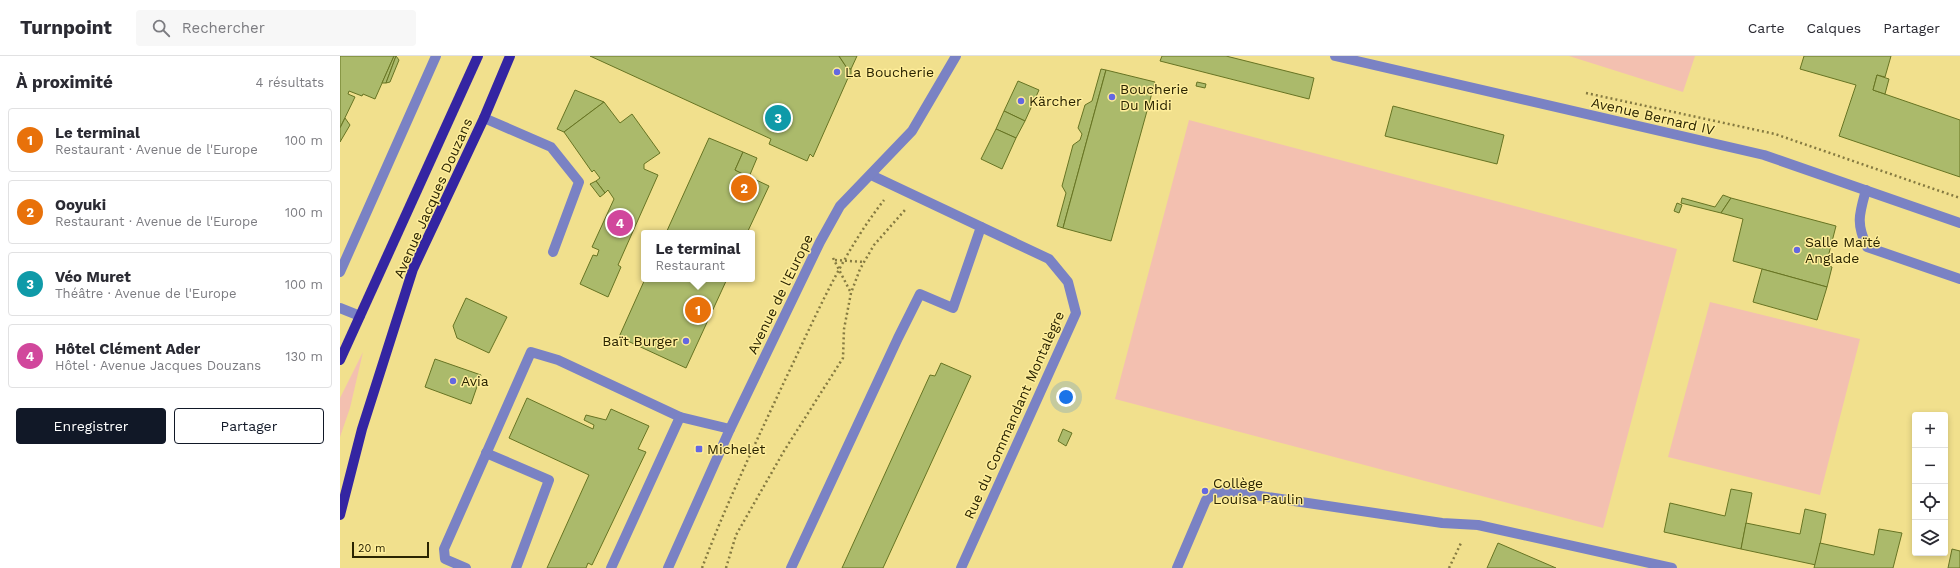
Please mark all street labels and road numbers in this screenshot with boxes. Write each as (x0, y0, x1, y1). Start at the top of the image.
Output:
street label: Avenue Bernard IV (1590, 94, 1716, 138)
street label: Avenue Jacques Douzans (390, 115, 476, 281)
street label: Avenue de l'Europe (744, 232, 816, 356)
street label: Rue du Commandant Montalègre (961, 309, 1067, 521)

